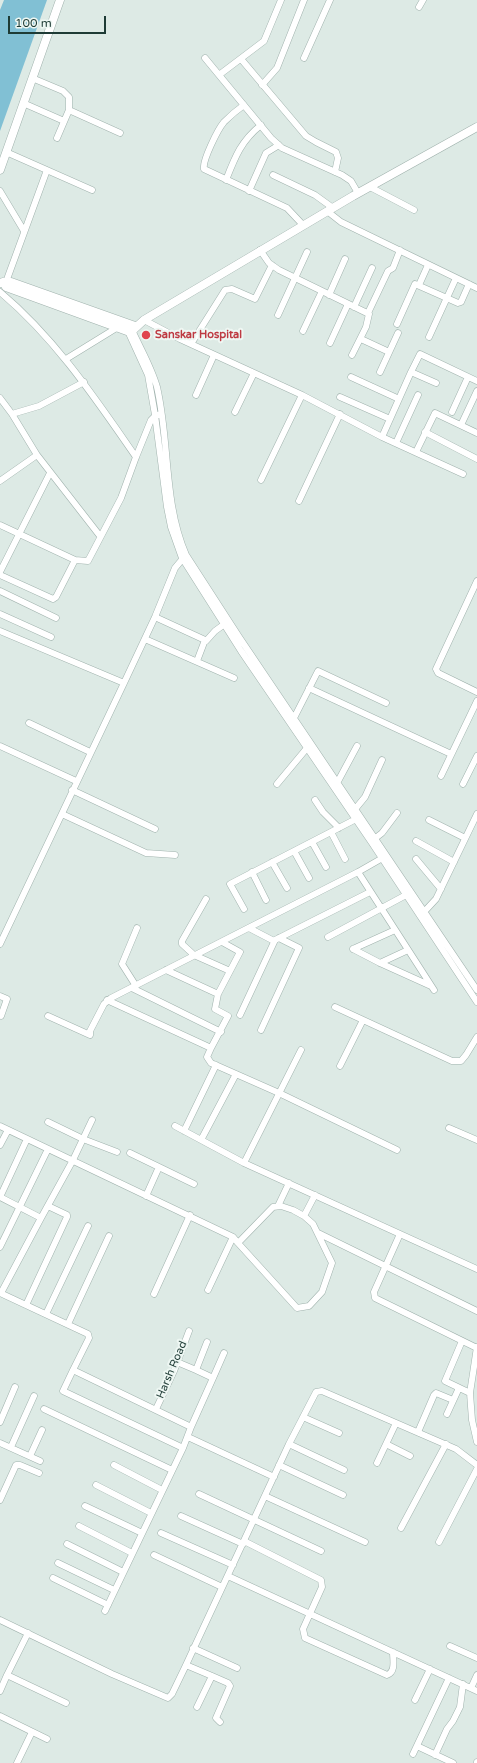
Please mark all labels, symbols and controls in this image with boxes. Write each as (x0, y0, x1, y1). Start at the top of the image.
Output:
scale bar (10, 8, 108, 34)
text: 100 m (15, 16, 52, 30)
place label: Sanskar Hospital (155, 328, 242, 342)
marker: Sanskar Hospital (140, 329, 152, 341)
street label: Harsh Road (154, 1339, 190, 1401)

